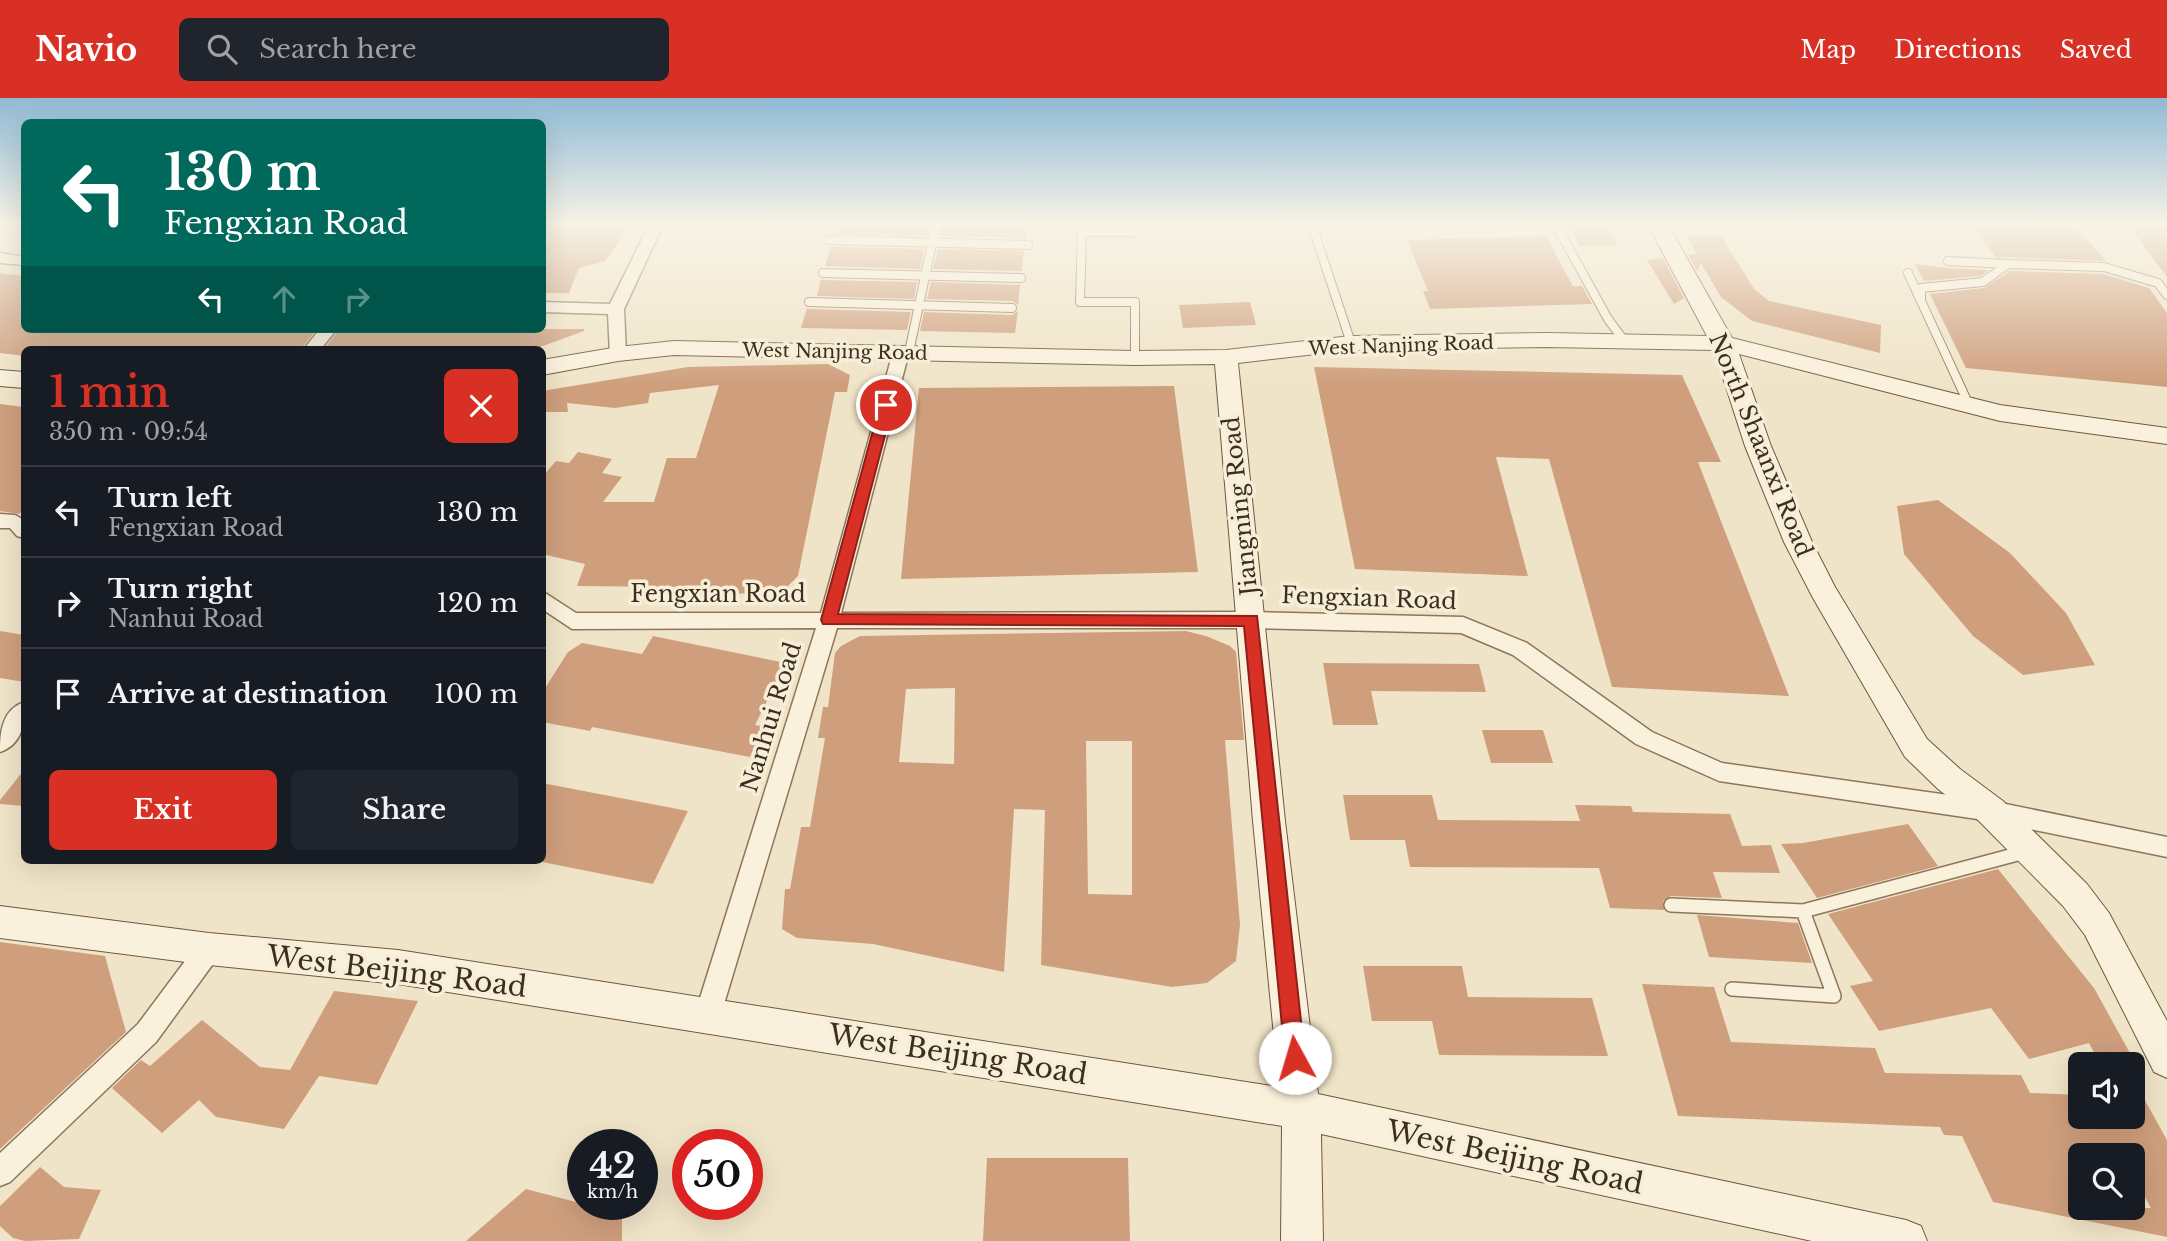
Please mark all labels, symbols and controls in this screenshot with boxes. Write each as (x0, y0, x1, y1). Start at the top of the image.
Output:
search box (179, 18, 669, 81)
text: Navio (35, 29, 137, 70)
icon: search (203, 30, 241, 68)
text: Search here (259, 33, 417, 65)
text: Map (1800, 35, 1856, 64)
text: Directions (1894, 35, 2022, 64)
text: Saved (2060, 35, 2132, 64)
text: 130 m (164, 142, 321, 203)
icon: left (49, 147, 140, 238)
text: Fengxian Road (164, 203, 408, 243)
icon: left (192, 280, 230, 318)
icon: ahead (265, 280, 303, 318)
icon: right (338, 280, 376, 318)
street label: North Shaanxi Road (1703, 329, 1819, 561)
street label: West Nanjing Road (1307, 331, 1494, 360)
street label: West Nanjing Road (741, 338, 928, 365)
text: 1 min (49, 366, 170, 418)
button: close (444, 369, 518, 443)
pin (856, 375, 916, 435)
icon: arrive (867, 386, 905, 424)
street label: Jiangning Road (1217, 415, 1264, 600)
text: 350 m · 09:54 (49, 418, 208, 446)
text: Turn left (108, 482, 232, 514)
icon: left (49, 493, 87, 531)
text: 130 m (436, 496, 518, 528)
text: Fengxian Road (108, 514, 284, 542)
text: Turn right (108, 573, 253, 605)
street label: Fengxian Road (630, 580, 806, 608)
street label: Fengxian Road (1281, 581, 1457, 615)
icon: right (49, 584, 87, 622)
text: 120 m (436, 587, 518, 619)
text: Nanhui Road (108, 605, 263, 633)
street label: Nanhui Road (735, 639, 807, 795)
icon: arrive (49, 675, 87, 713)
text: Arrive at destination (108, 678, 388, 710)
text: 100 m (434, 678, 518, 710)
button: Exit (49, 770, 277, 850)
button: Share (291, 770, 518, 850)
street label: West Beijing Road (264, 938, 529, 1005)
street label: West Beijing Road (825, 1017, 1090, 1092)
position arrow (1258, 1021, 1332, 1095)
map controls (2068, 1052, 2145, 1220)
button: sound (2068, 1052, 2145, 1129)
street label: West Beijing Road (1382, 1113, 1647, 1202)
speed limit sign: 50 (672, 1129, 763, 1220)
button: search (2068, 1143, 2145, 1220)
text: 42 (589, 1144, 636, 1187)
text: km/h (587, 1181, 638, 1203)

